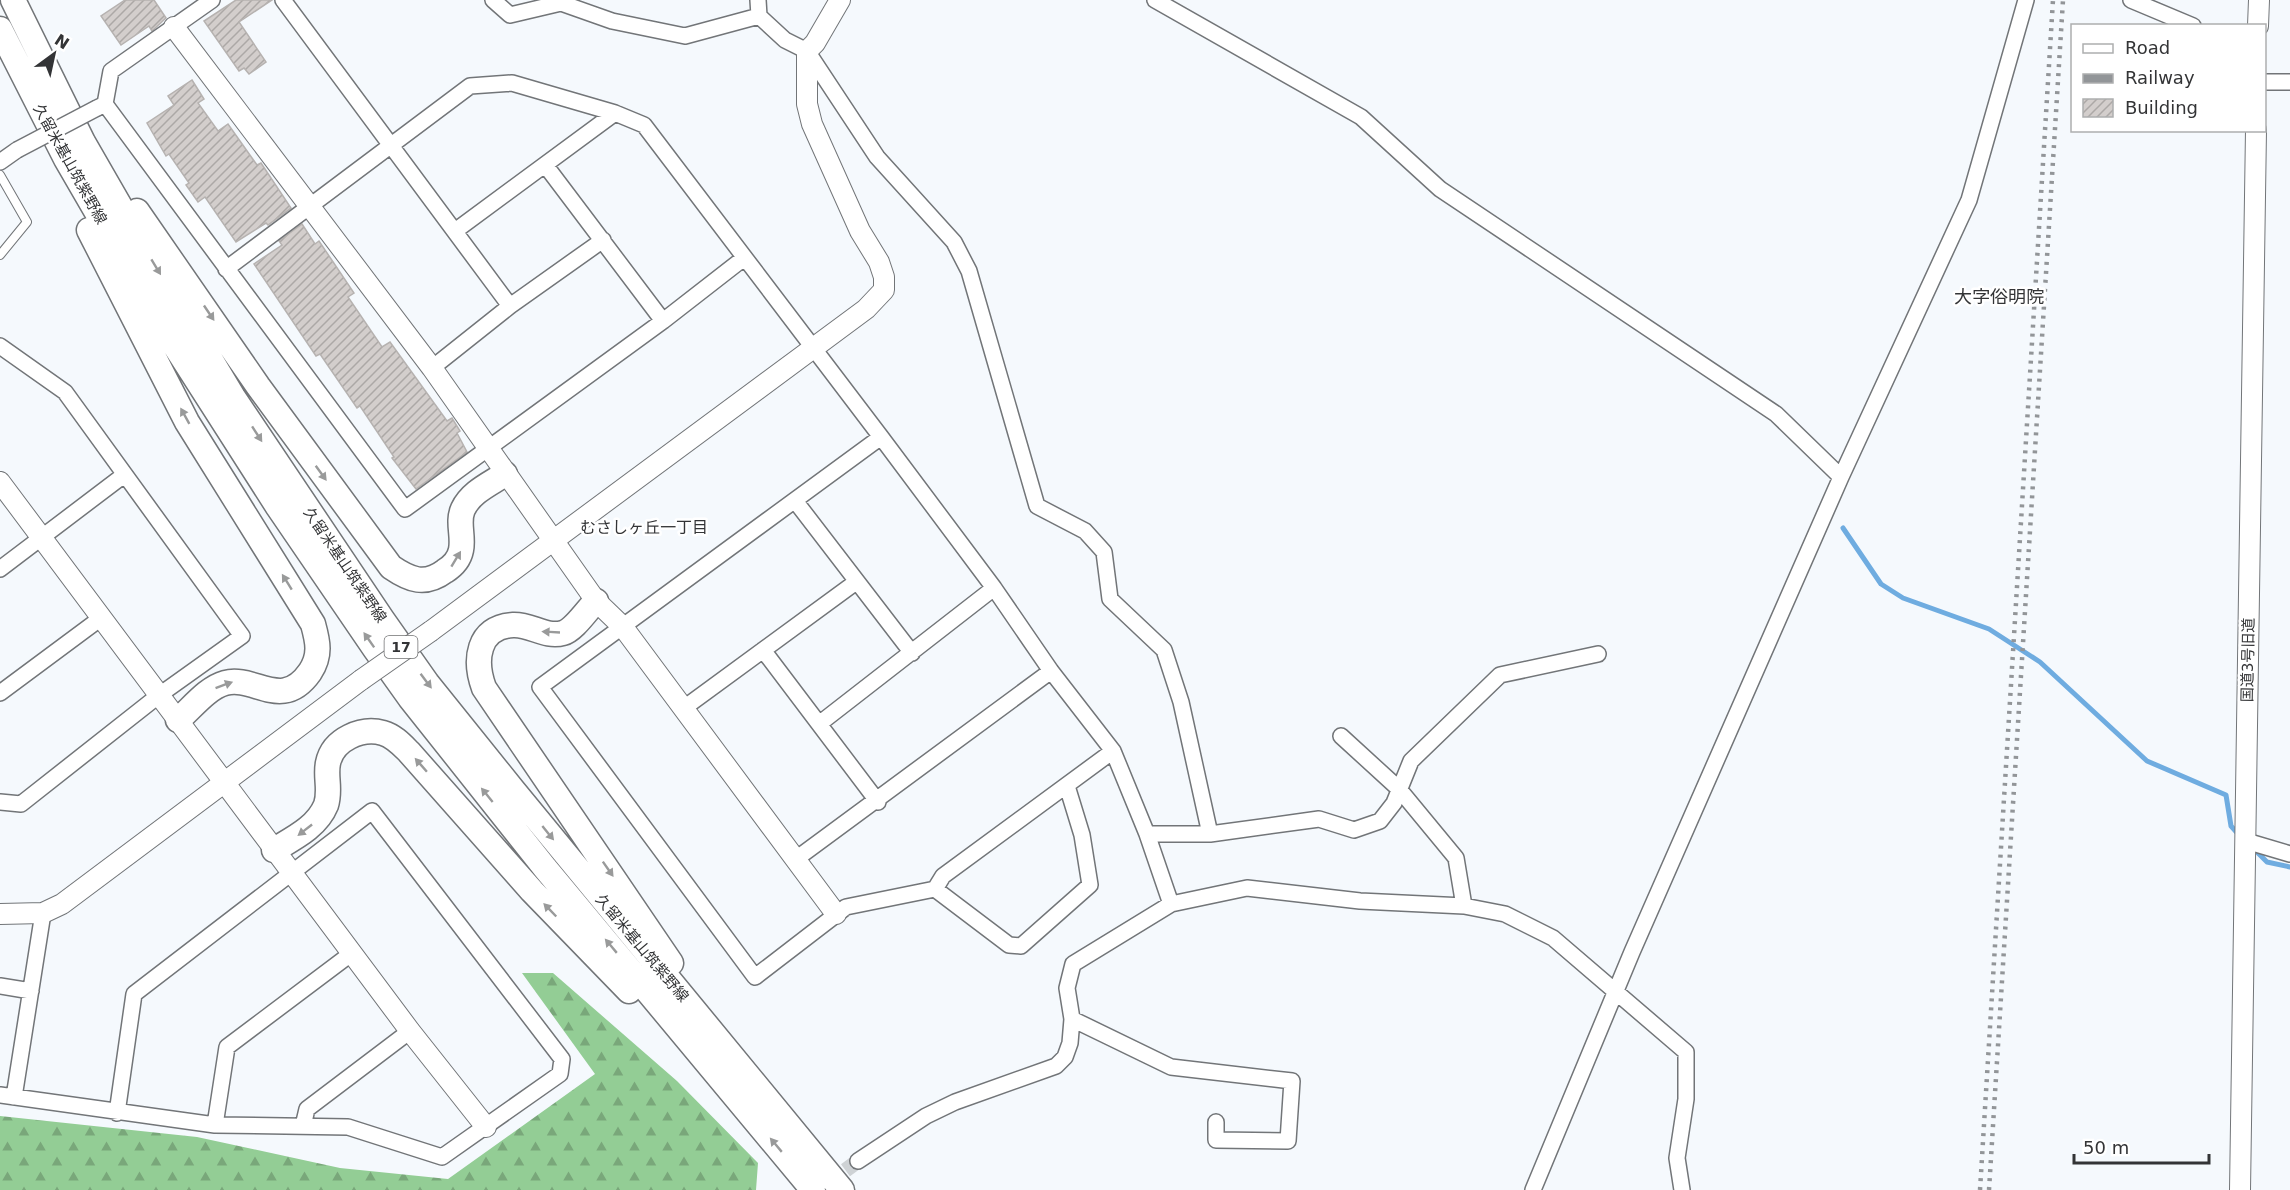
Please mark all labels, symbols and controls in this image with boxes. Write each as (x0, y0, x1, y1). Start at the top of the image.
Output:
north arrow (24, 24, 84, 84)
legend (2071, 24, 2266, 132)
text: N (51, 30, 73, 53)
text: Road (2125, 37, 2170, 58)
text: Railway (2125, 67, 2195, 88)
text: Building (2125, 97, 2198, 118)
street label: 久留米基山筑紫野線 (29, 101, 111, 227)
one-way arrow (150, 259, 161, 275)
district label: 大字俗明院 (1954, 286, 2044, 307)
one-way arrow (203, 305, 215, 321)
one-way arrow (180, 407, 190, 424)
one-way arrow (251, 425, 263, 441)
one-way arrow (315, 465, 326, 481)
street label: 久留米基山筑紫野線 (300, 504, 390, 626)
district label: むさしヶ丘一丁目 (580, 518, 708, 537)
one-way arrow (450, 550, 461, 567)
one-way arrow (281, 574, 292, 590)
street label: 国道3号旧道 (2238, 618, 2258, 702)
one-way arrow (541, 628, 560, 637)
one-way arrow (363, 633, 375, 649)
road number: 17 (384, 636, 418, 658)
one-way arrow (420, 673, 432, 689)
one-way arrow (215, 680, 233, 690)
one-way arrow (414, 757, 427, 773)
one-way arrow (481, 787, 494, 803)
one-way arrow (297, 823, 313, 836)
one-way arrow (541, 826, 554, 841)
one-way arrow (602, 861, 613, 877)
street label: 久留米基山筑紫野線 (592, 891, 692, 1005)
one-way arrow (544, 904, 558, 918)
one-way arrow (604, 938, 617, 954)
scale bar (2074, 1127, 2209, 1165)
one-way arrow (769, 1137, 782, 1153)
text: 50 m (2083, 1137, 2129, 1158)

